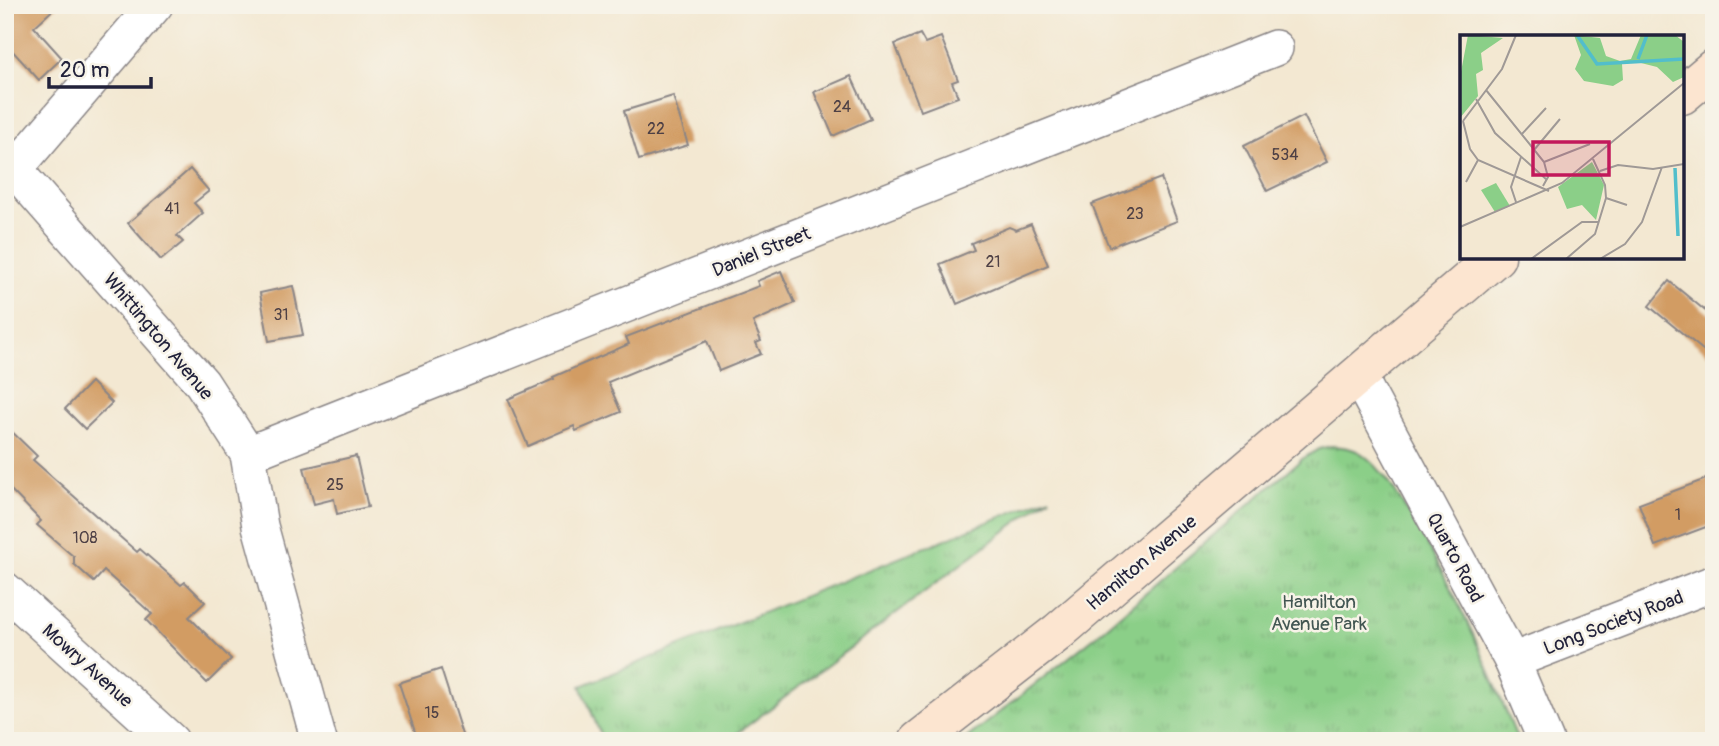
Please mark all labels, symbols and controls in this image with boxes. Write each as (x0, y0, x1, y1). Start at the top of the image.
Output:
inset map (1460, 35, 1684, 259)
scale bar (49, 46, 150, 90)
text: 20 m (60, 57, 109, 84)
house number: 24 (833, 97, 851, 117)
house number: 22 (647, 119, 665, 139)
house number: 534 (1272, 145, 1298, 165)
house number: 41 (164, 199, 180, 219)
house number: 23 (1126, 204, 1144, 224)
street label: Daniel Street (709, 221, 814, 283)
house number: 21 (985, 252, 1001, 272)
street label: Whittington Avenue (98, 268, 219, 406)
house number: 31 (273, 305, 289, 325)
house number: 25 (326, 475, 344, 495)
house number: 1 (1675, 505, 1681, 525)
street label: Hamilton Avenue (1082, 509, 1202, 616)
street label: Quarto Road (1421, 509, 1489, 606)
house number: 108 (72, 528, 98, 548)
street label: Long Society Road (1540, 585, 1687, 661)
park label: Hamilton Avenue Park (1271, 590, 1367, 636)
street label: Mowry Avenue (37, 619, 138, 713)
house number: 15 (425, 703, 439, 723)

